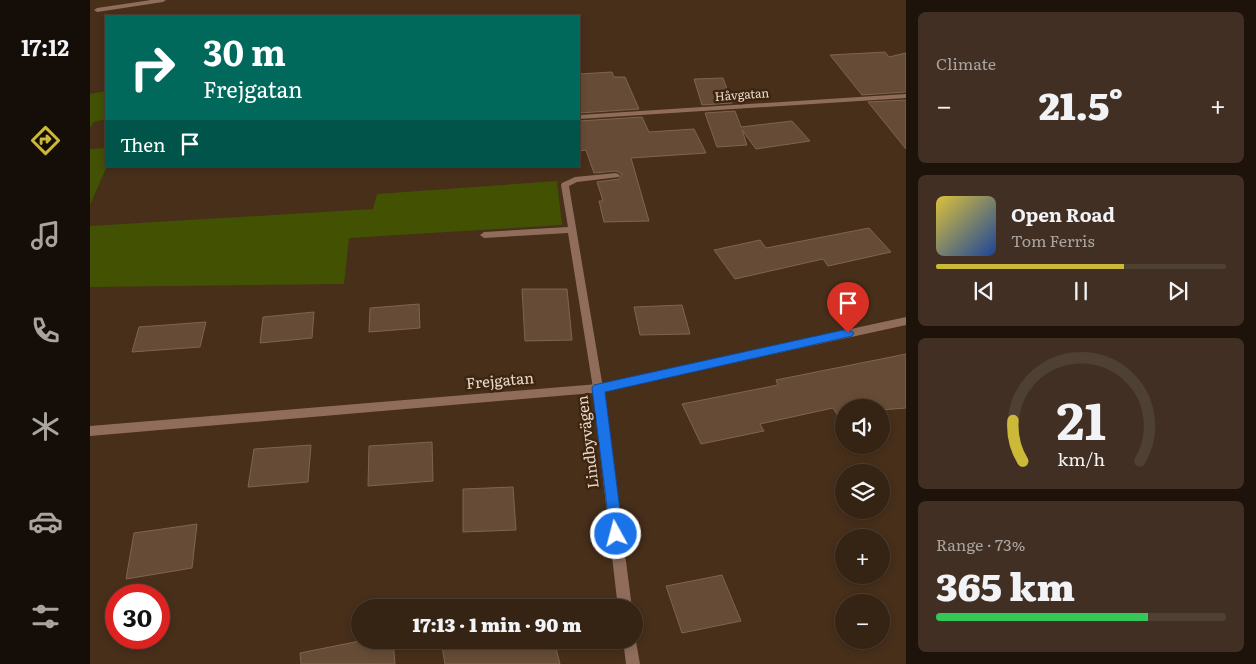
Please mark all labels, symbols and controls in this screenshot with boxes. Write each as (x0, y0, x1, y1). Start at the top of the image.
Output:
text: 30 m (203, 25, 286, 77)
text: 17:12 (21, 30, 69, 63)
icon: right (120, 35, 185, 100)
text: Climate (936, 51, 996, 75)
text: Frejgatan (203, 72, 303, 105)
text: 21.5° (1039, 75, 1123, 132)
street label: Håvgatan (714, 83, 770, 105)
text: − (936, 83, 952, 125)
text: + (1210, 83, 1226, 125)
icon: directions (28, 123, 63, 158)
text: Then (120, 130, 166, 158)
icon: arrive (176, 130, 204, 158)
text: Open Road (1011, 200, 1115, 228)
icon: music (28, 218, 63, 253)
text: Tom Ferris (1011, 228, 1095, 252)
icon: previous (970, 277, 998, 305)
icon: pause (1067, 277, 1095, 305)
icon: next (1164, 277, 1192, 305)
pin (827, 282, 869, 333)
icon: arrive (834, 289, 862, 317)
icon: phone (28, 313, 63, 348)
street label: Frejgatan (465, 365, 535, 394)
text: 21 (1056, 378, 1106, 456)
street label: Lindbyvägen (569, 394, 604, 490)
map controls (835, 399, 890, 649)
button: sound (835, 399, 890, 454)
icon: climate (28, 409, 63, 444)
text: km/h (1057, 445, 1105, 472)
button: layers (835, 464, 890, 519)
icon: car (28, 504, 63, 539)
position arrow (589, 507, 641, 559)
button: + (835, 529, 890, 584)
text: Range · 73% (936, 532, 1025, 556)
text: 365 km (936, 556, 1075, 613)
speed limit sign: 30 (105, 584, 170, 649)
button: − (835, 594, 890, 649)
icon: filters (28, 599, 63, 634)
text: 17:13 · 1 min · 90 m (413, 610, 581, 638)

